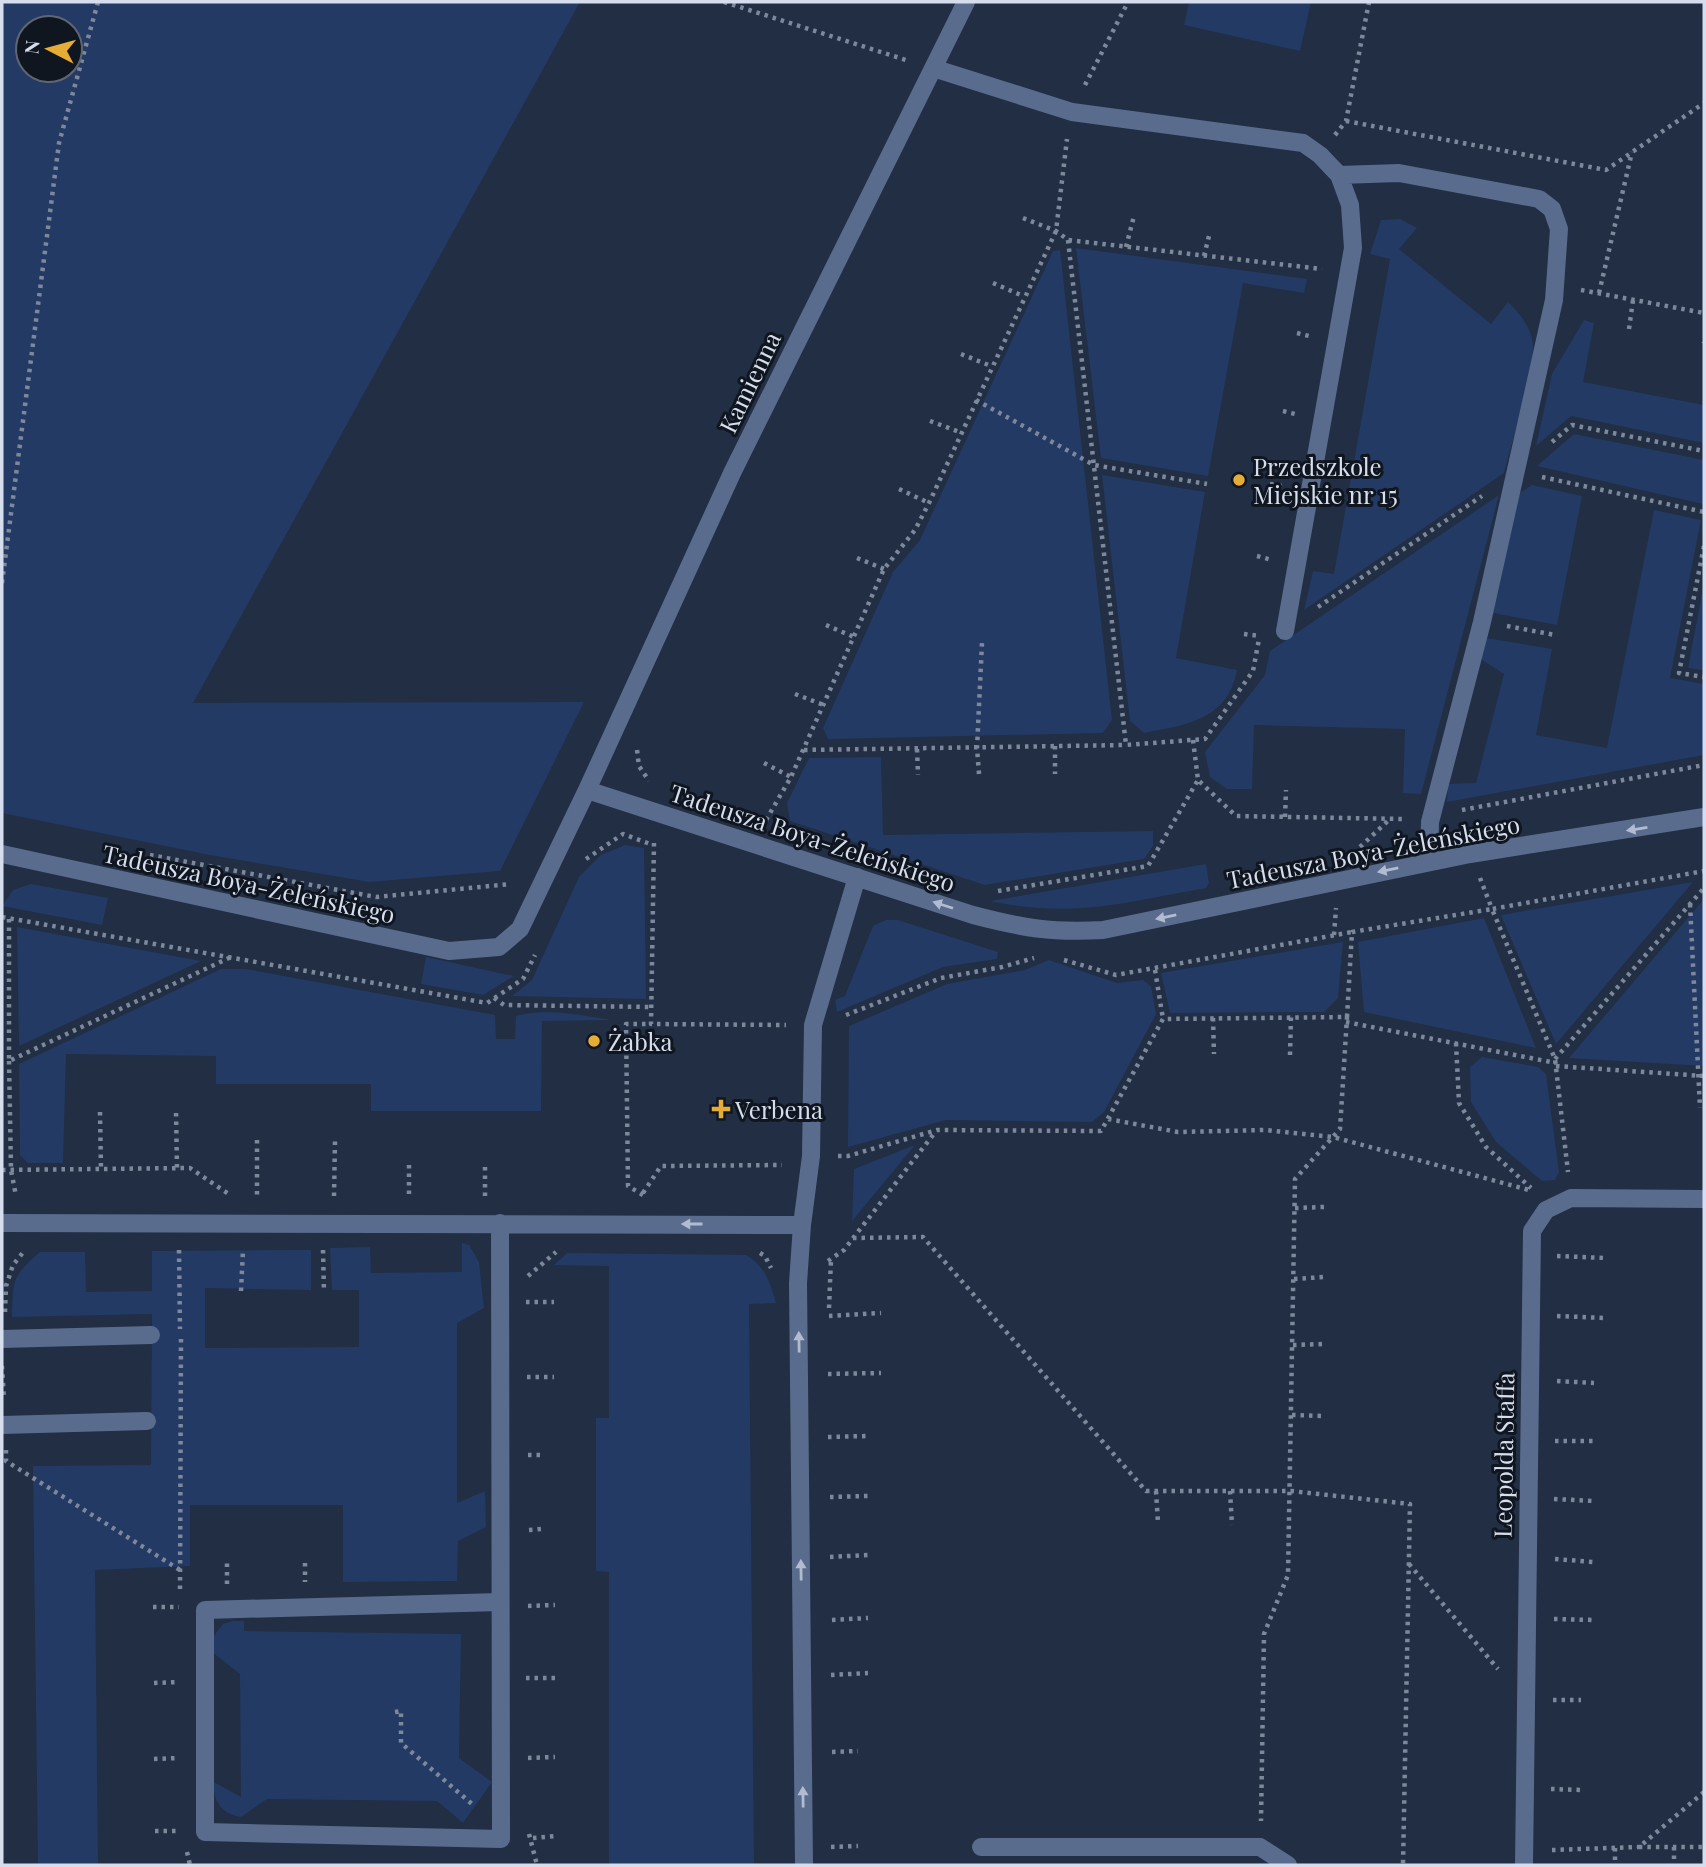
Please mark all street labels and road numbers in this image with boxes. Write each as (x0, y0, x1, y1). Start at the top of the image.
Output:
street label: Kamienna (711, 326, 787, 438)
street label: Tadeusza Boya-Żeleńskiego (666, 776, 960, 898)
street label: Tadeusza Boya-Żeleńskiego (1224, 807, 1522, 895)
street label: Tadeusza Boya-Żeleńskiego (100, 836, 398, 930)
street label: Leopolda Staffa (1486, 1372, 1520, 1538)

